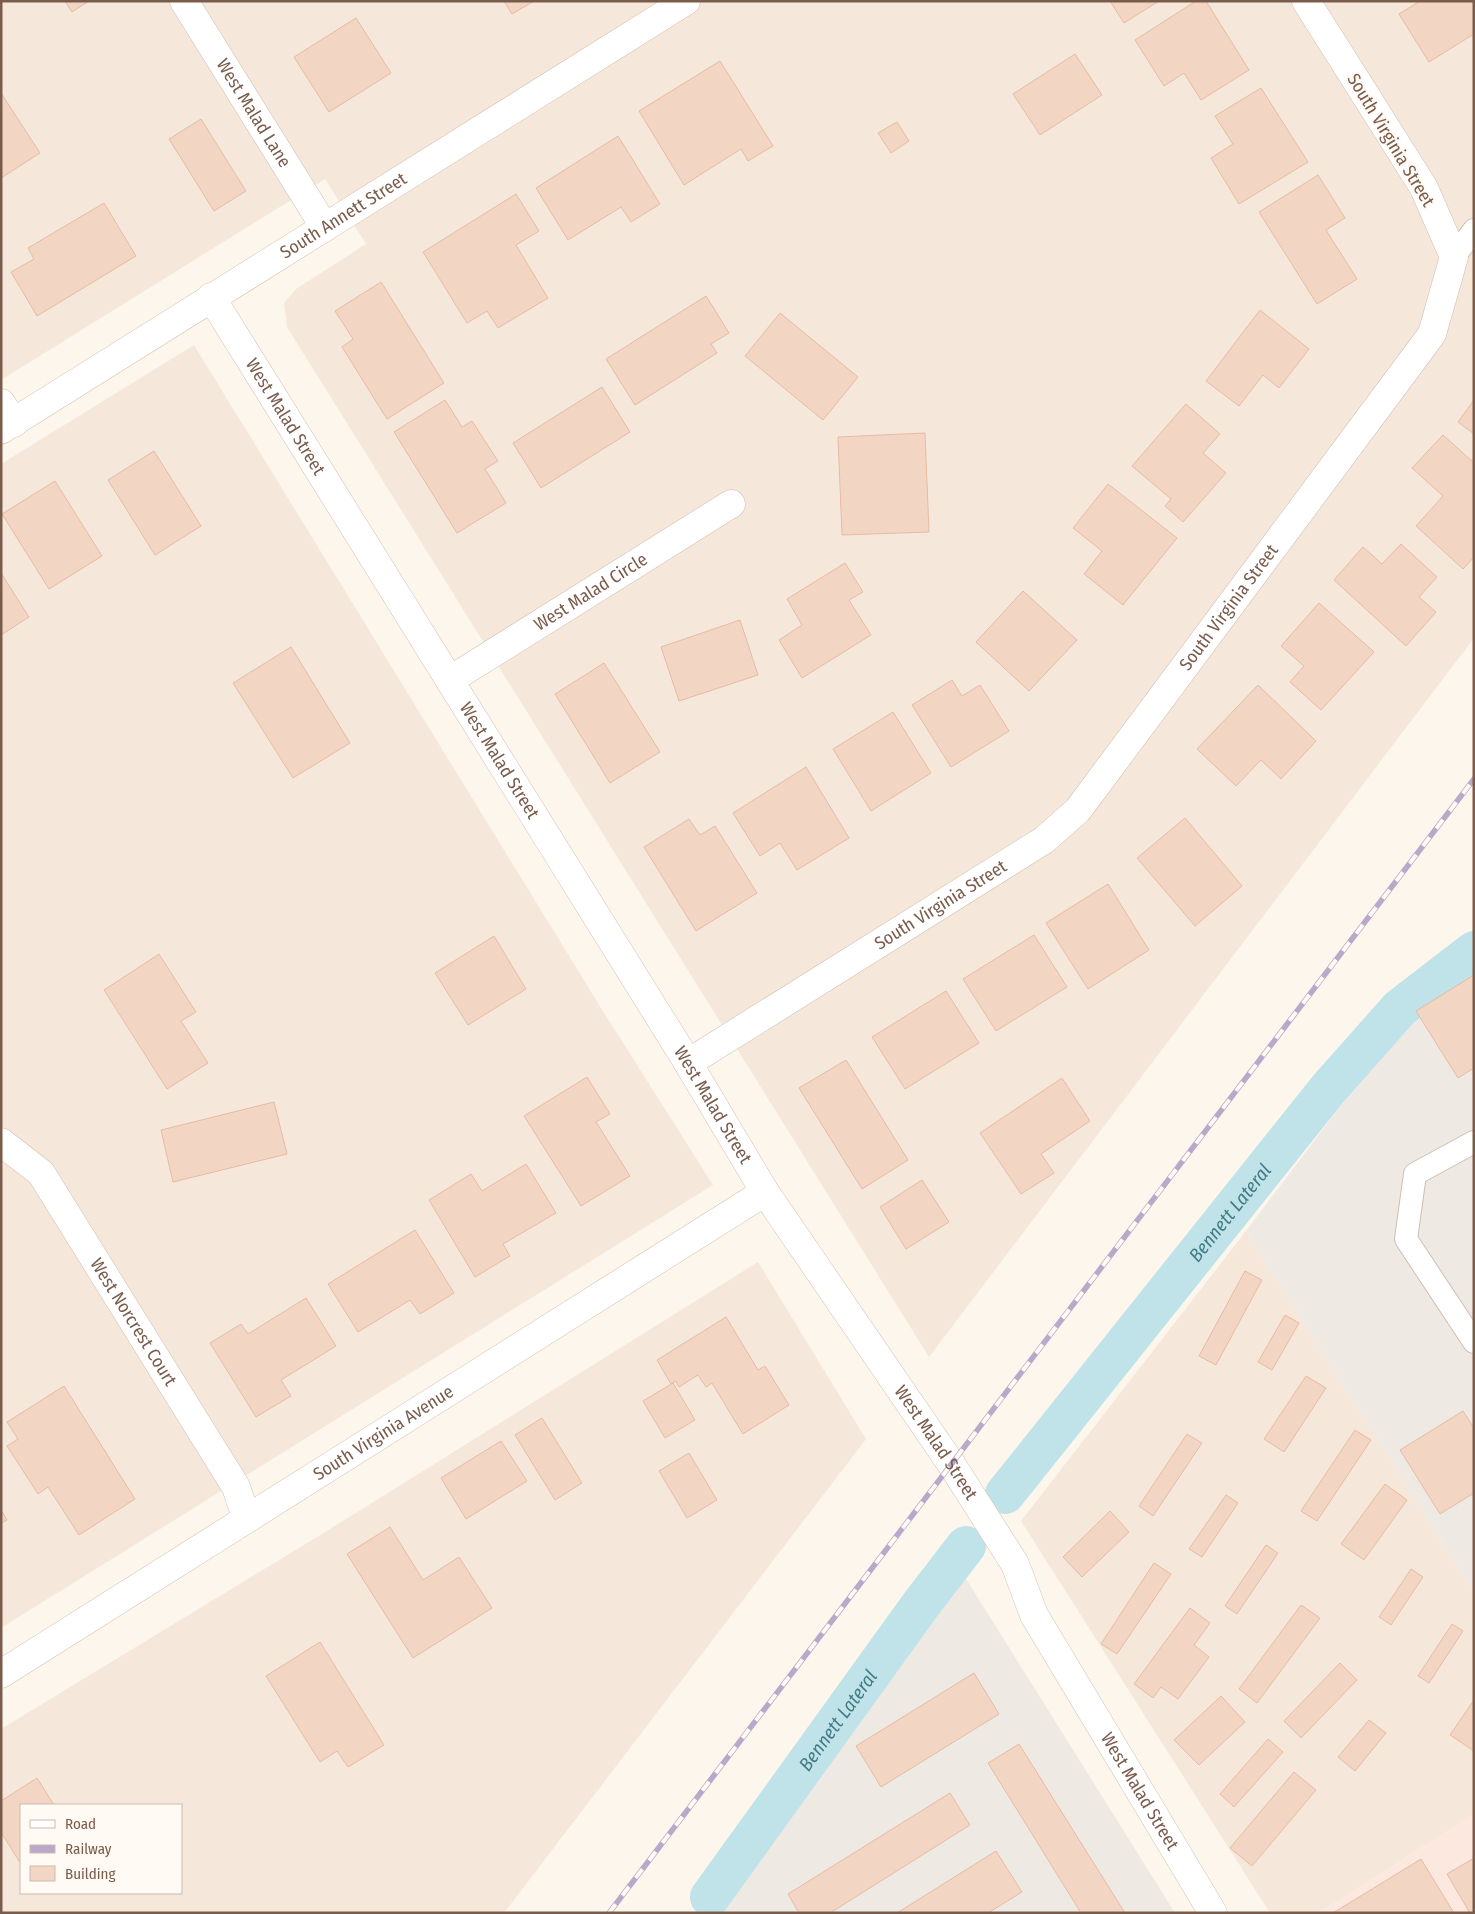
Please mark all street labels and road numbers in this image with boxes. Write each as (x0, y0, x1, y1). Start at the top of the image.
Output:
street label: West Malad Lane (212, 55, 296, 172)
street label: South Virginia Street (1343, 69, 1439, 211)
street label: South Annett Street (276, 168, 411, 263)
street label: West Malad Street (241, 354, 330, 479)
street label: South Virginia Street (1175, 540, 1283, 675)
street label: West Malad Circle (530, 548, 652, 636)
street label: West Malad Street (455, 698, 544, 823)
street label: South Virginia Street (870, 855, 1011, 954)
street label: West Malad Street (669, 1042, 757, 1168)
street label: West Norcrest Court (86, 1254, 182, 1390)
street label: South Virginia Avenue (309, 1380, 458, 1485)
street label: West Malad Street (890, 1381, 982, 1504)
street label: West Malad Street (1096, 1729, 1184, 1854)

